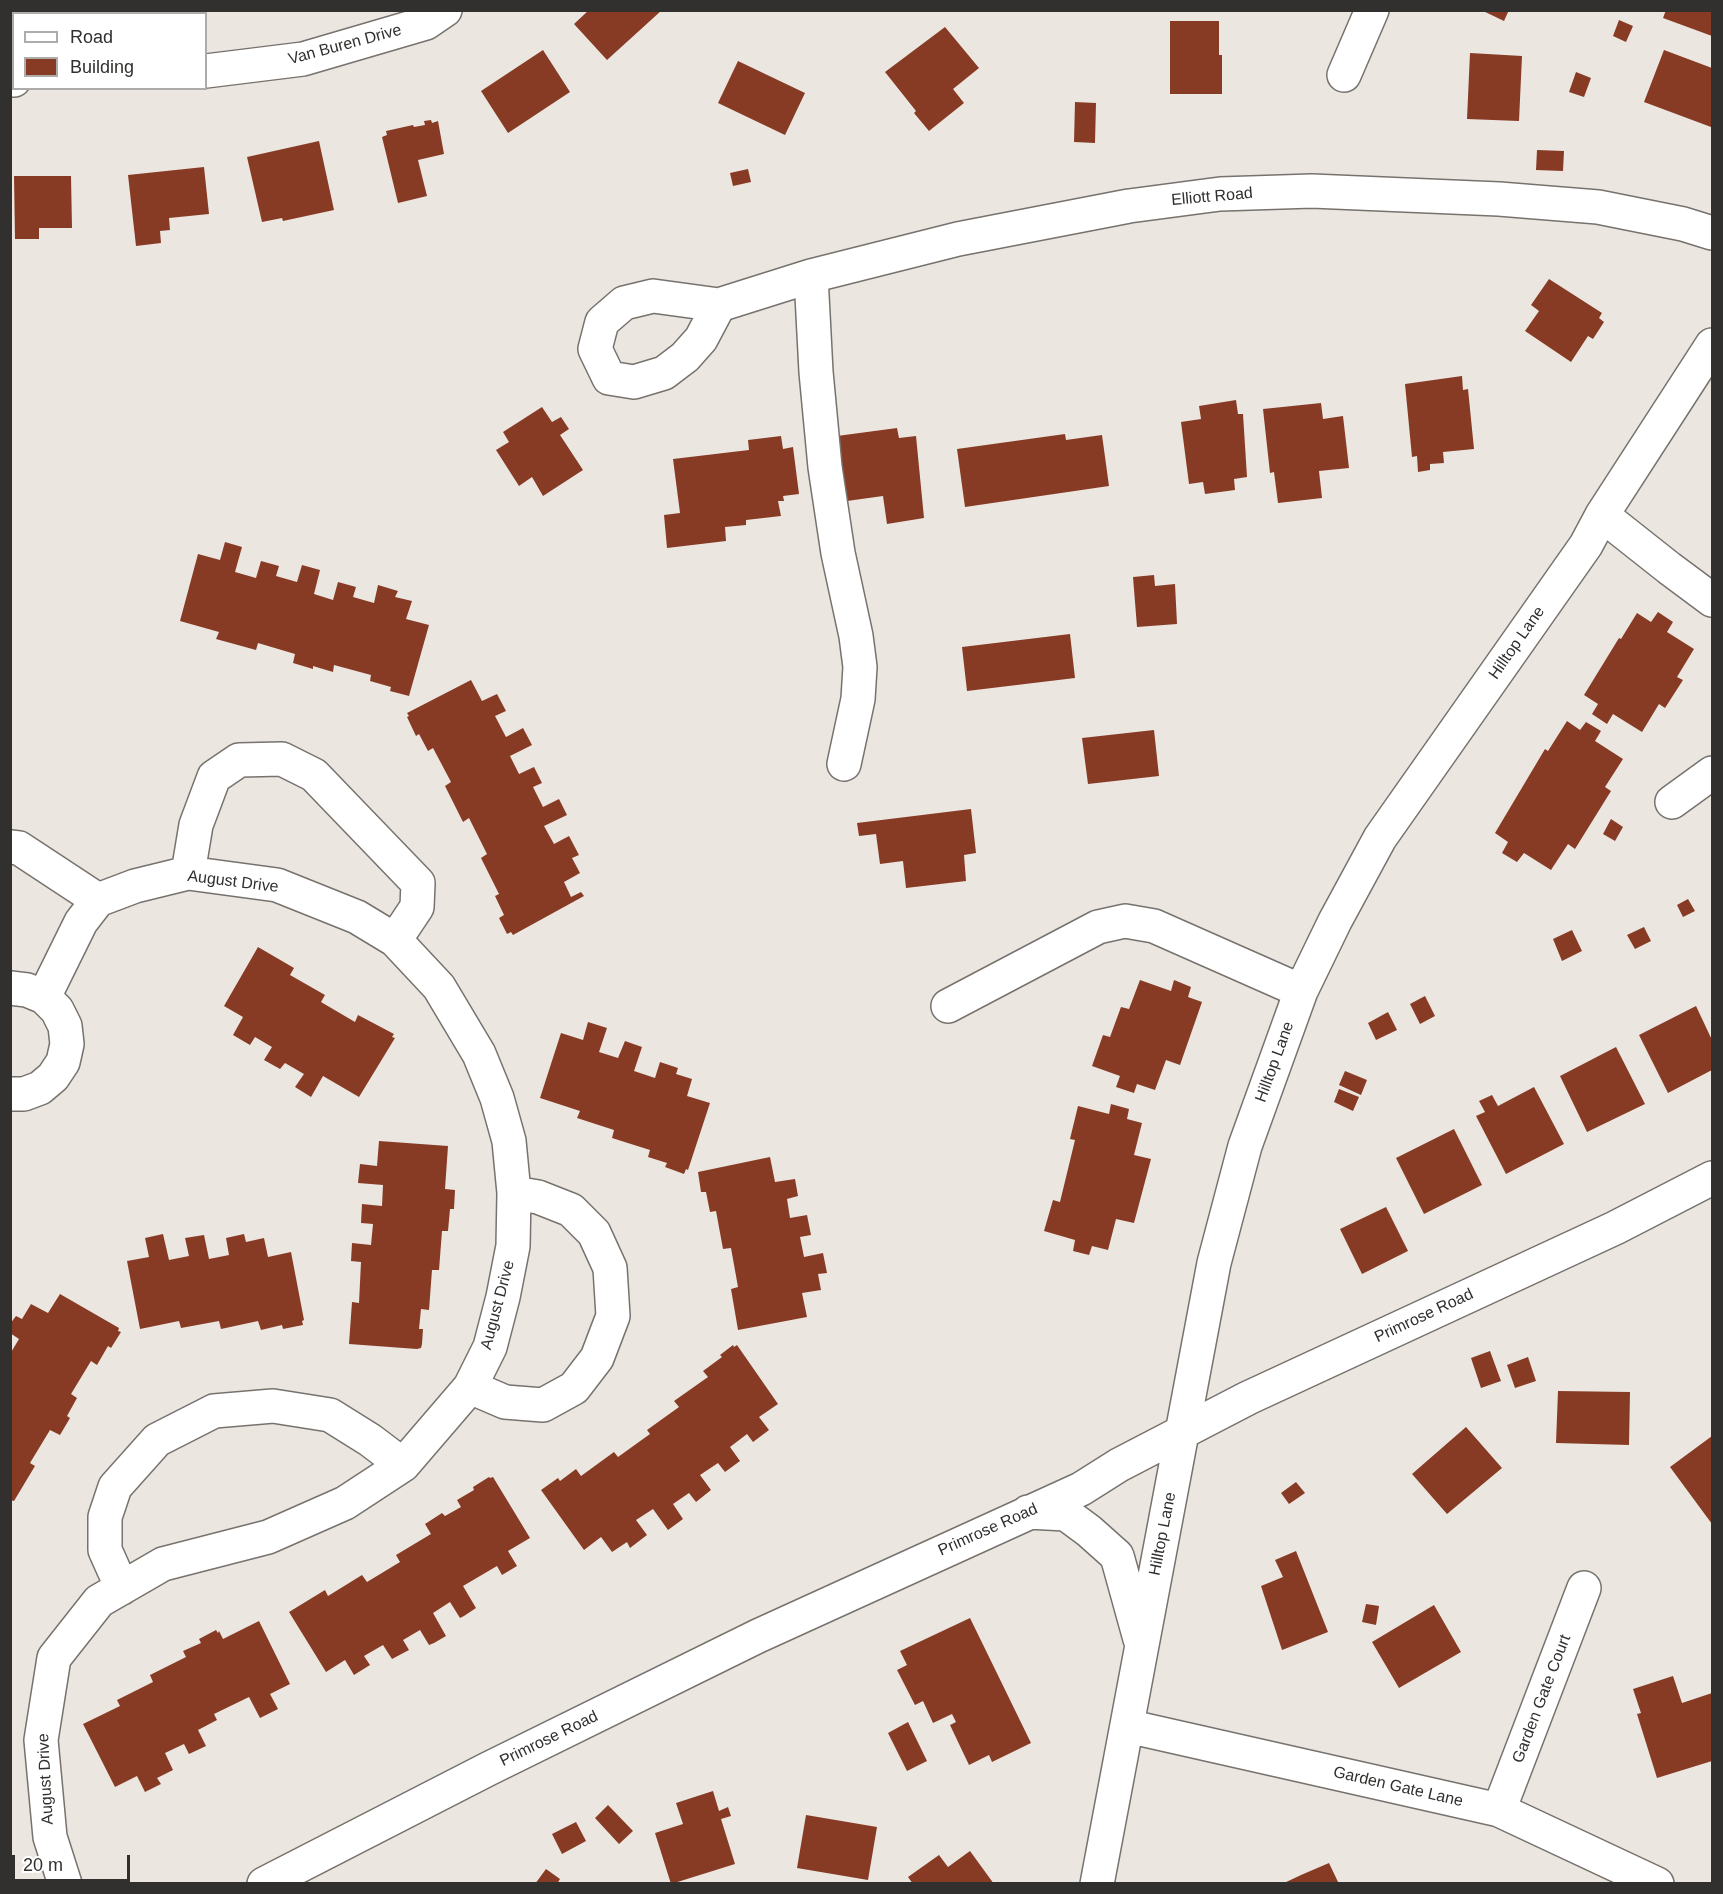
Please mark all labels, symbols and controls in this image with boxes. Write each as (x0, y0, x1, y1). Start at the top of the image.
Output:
legend (12, 12, 207, 90)
street label: Van Buren Drive (286, 21, 404, 69)
text: Road (70, 27, 113, 47)
text: Building (70, 57, 134, 77)
street label: Elliott Road (1170, 184, 1254, 210)
street label: Hilltop Lane (1485, 603, 1549, 683)
street label: August Drive (186, 867, 280, 897)
street label: Hilltop Lane (1252, 1019, 1298, 1105)
street label: August Drive (477, 1258, 519, 1352)
street label: Primrose Road (1372, 1285, 1476, 1347)
street label: Hilltop Lane (1146, 1491, 1180, 1577)
street label: Primrose Road (935, 1500, 1041, 1560)
street label: Garden Gate Court (1509, 1632, 1575, 1766)
street label: Primrose Road (497, 1707, 601, 1771)
street label: August Drive (34, 1733, 58, 1825)
street label: Garden Gate Lane (1331, 1763, 1465, 1811)
scale bar (15, 1843, 134, 1881)
text: 20 m (23, 1855, 63, 1875)

